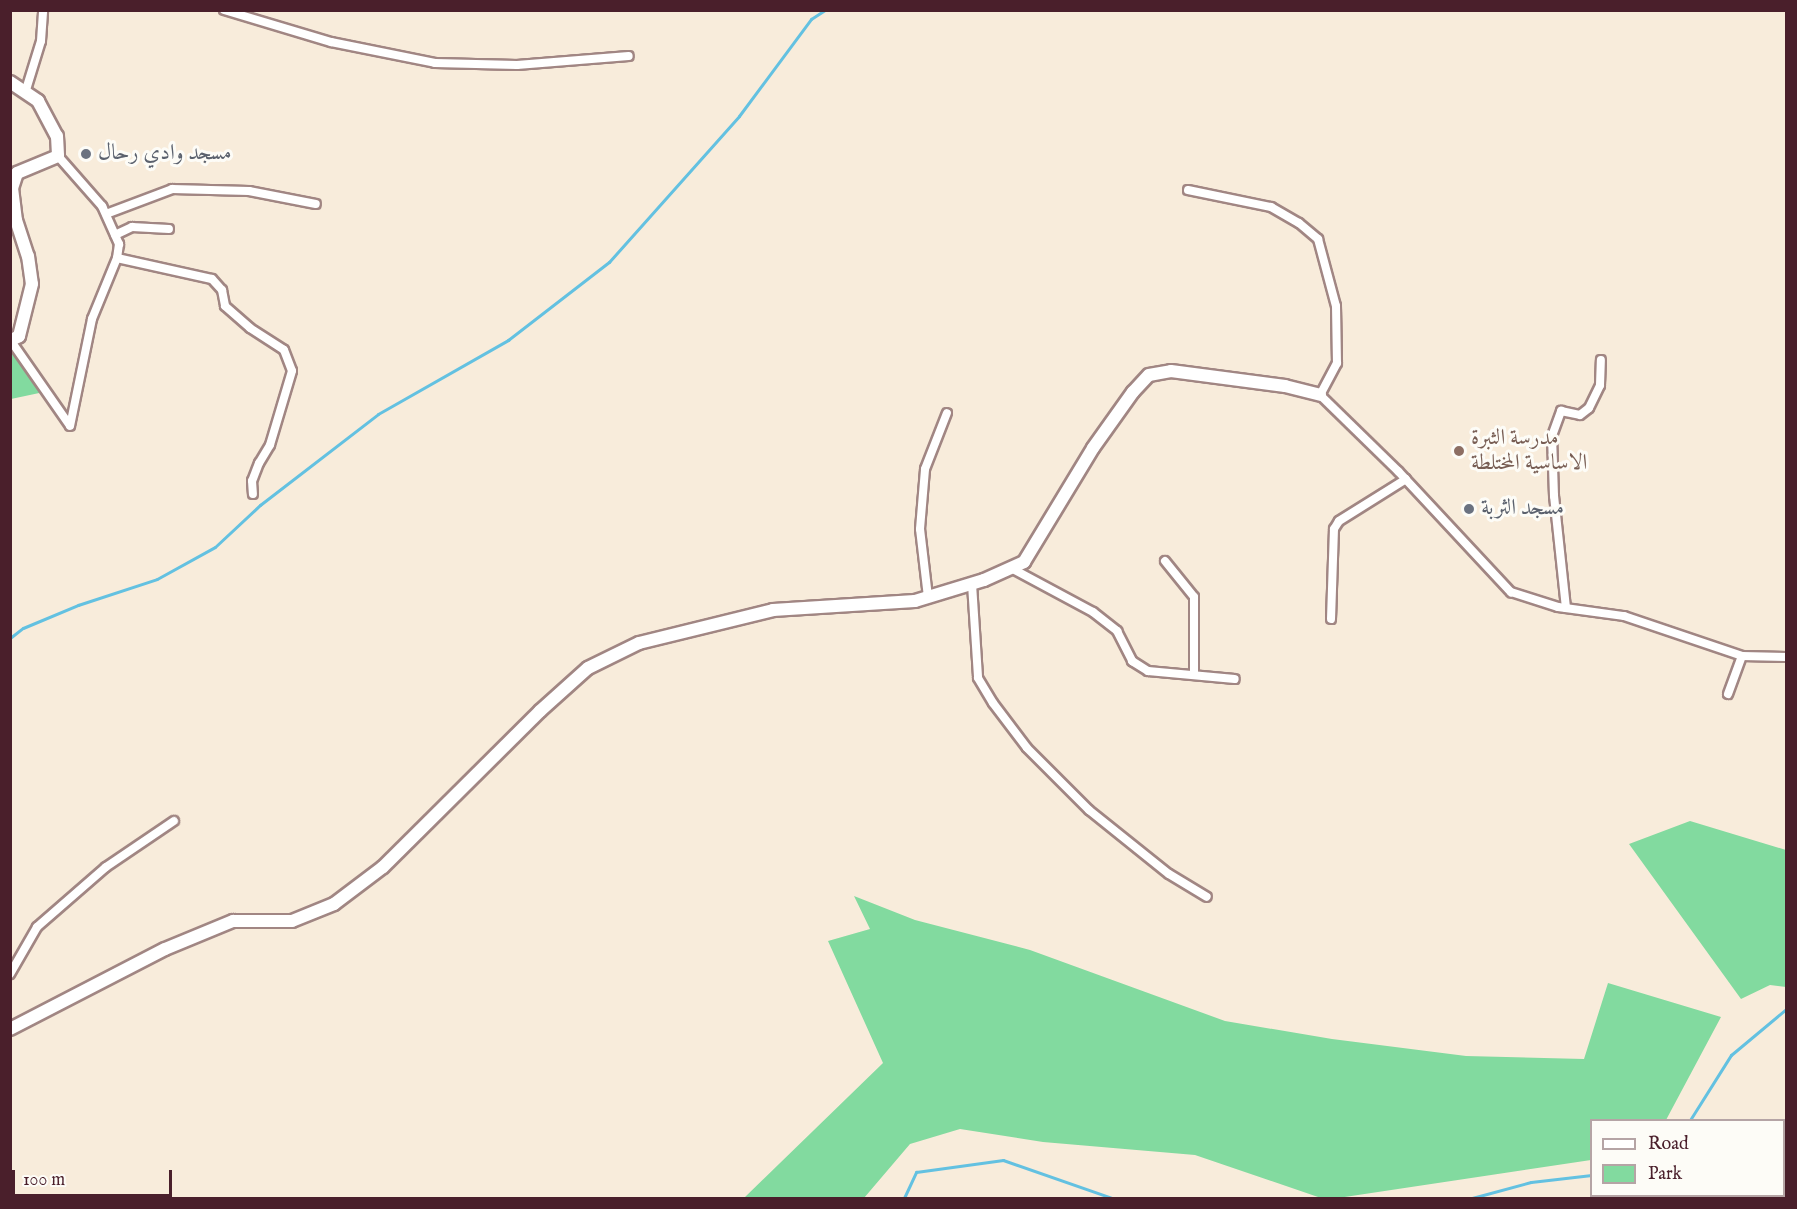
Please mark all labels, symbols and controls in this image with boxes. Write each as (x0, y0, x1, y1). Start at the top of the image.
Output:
place label: مسجد وادي رحال (98, 141, 231, 167)
marker: مسجد وادي رحال (79, 147, 93, 161)
place label: مدرسة الثبرة الاساسية المختلطة (1471, 425, 1587, 476)
marker: مدرسة الثبرة الاساسية المختلطة (1452, 444, 1466, 458)
place label: مسجد الثربة (1481, 496, 1564, 522)
marker: مسجد الثربة (1462, 502, 1476, 516)
legend (1590, 1119, 1785, 1197)
text: Road (1648, 1133, 1689, 1156)
scale bar (15, 1158, 176, 1196)
text: Park (1648, 1163, 1682, 1186)
text: 100 m (23, 1169, 65, 1192)

